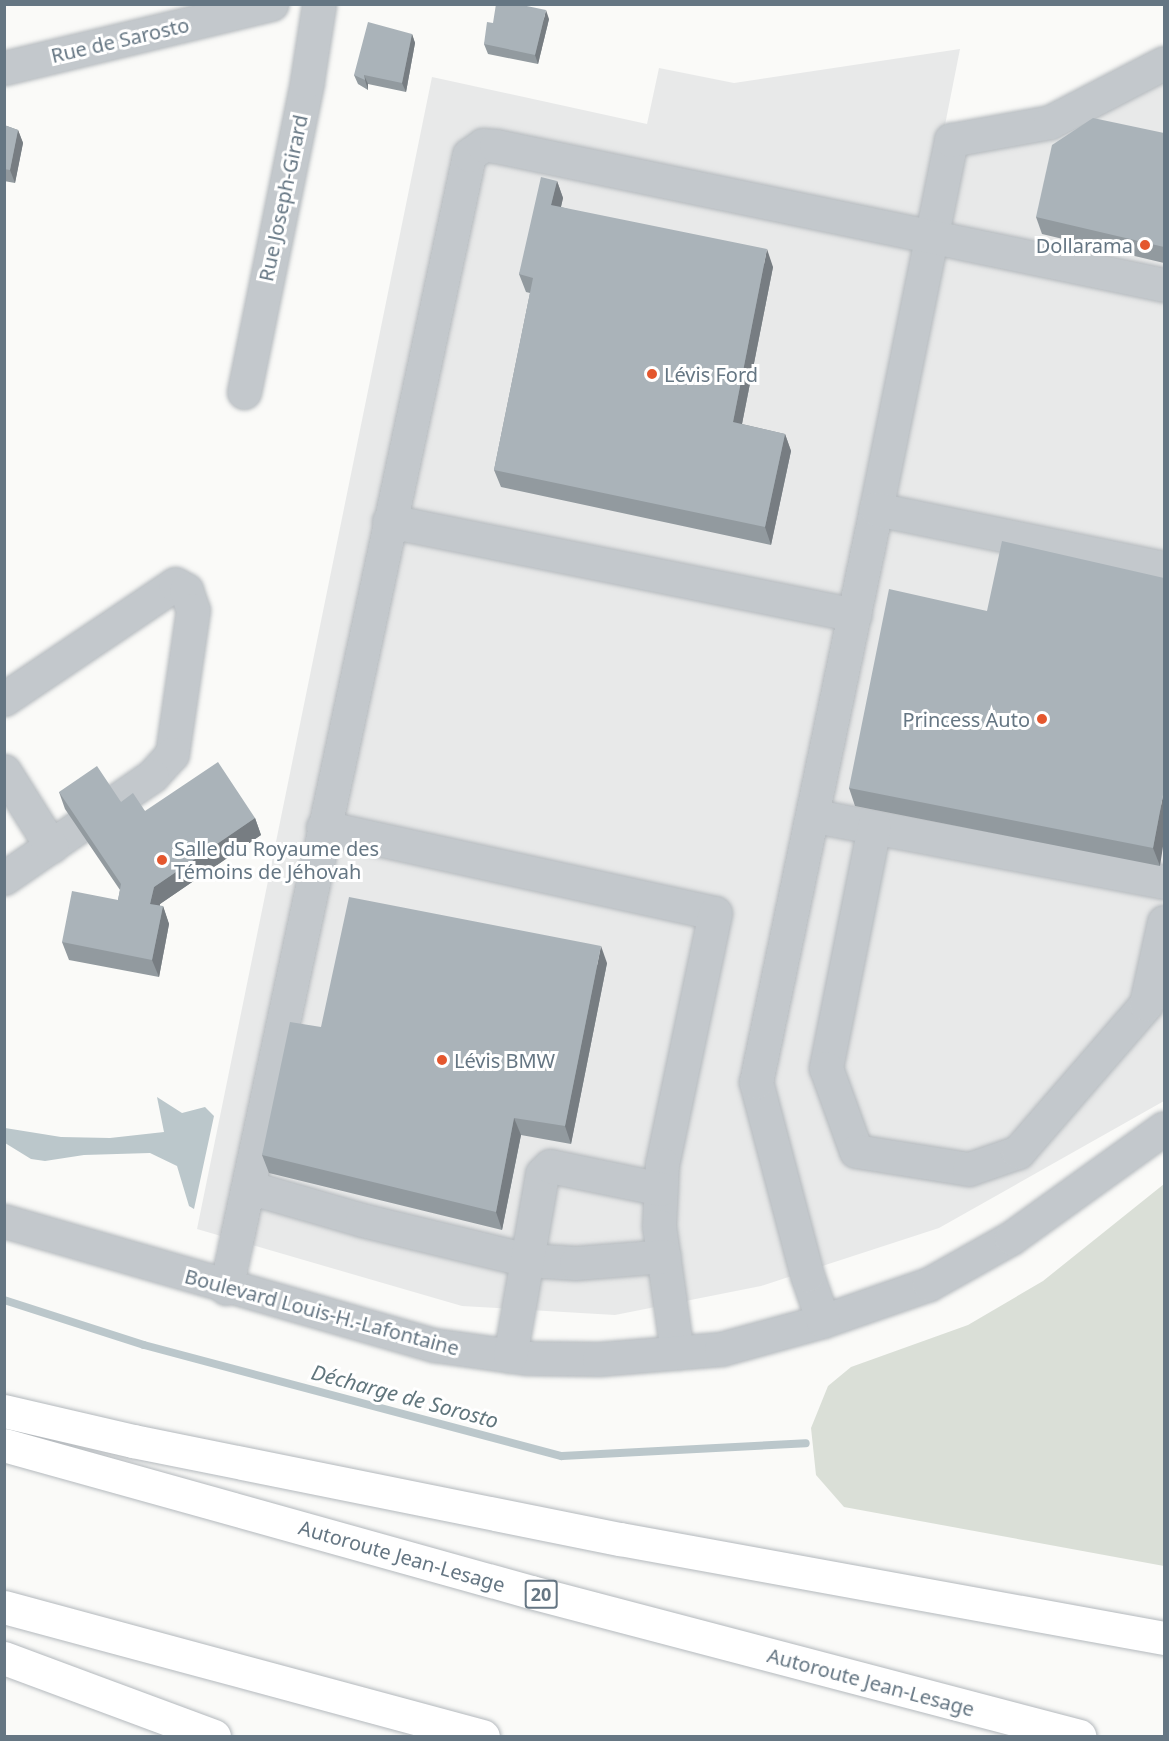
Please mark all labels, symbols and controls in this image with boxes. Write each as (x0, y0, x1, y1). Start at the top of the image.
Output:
street label: Rue de Sarosto (49, 12, 191, 68)
street label: Rue Joseph-Girard (254, 112, 312, 284)
place label: Dollarama (1036, 233, 1133, 257)
marker: Dollarama (1138, 238, 1152, 252)
place label: Lévis Ford (664, 362, 758, 386)
marker: Lévis Ford (645, 367, 659, 381)
place label: Princess Auto (902, 707, 1030, 731)
marker: Princess Auto (1035, 712, 1049, 726)
place label: Salle du Royaume des Témoins de Jéhovah (174, 837, 379, 884)
marker: Salle du Royaume des Témoins de Jéhovah (155, 853, 169, 867)
place label: Lévis BMW (454, 1048, 555, 1072)
marker: Lévis BMW (435, 1053, 449, 1067)
street label: Boulevard Louis-H.-Lafontaine (182, 1264, 462, 1360)
water label: Décharge de Sorosto (309, 1359, 501, 1433)
street label: Autoroute Jean-Lesage (296, 1515, 508, 1597)
road number: 20 (524, 1579, 558, 1609)
street label: Autoroute Jean-Lesage (765, 1643, 977, 1721)

